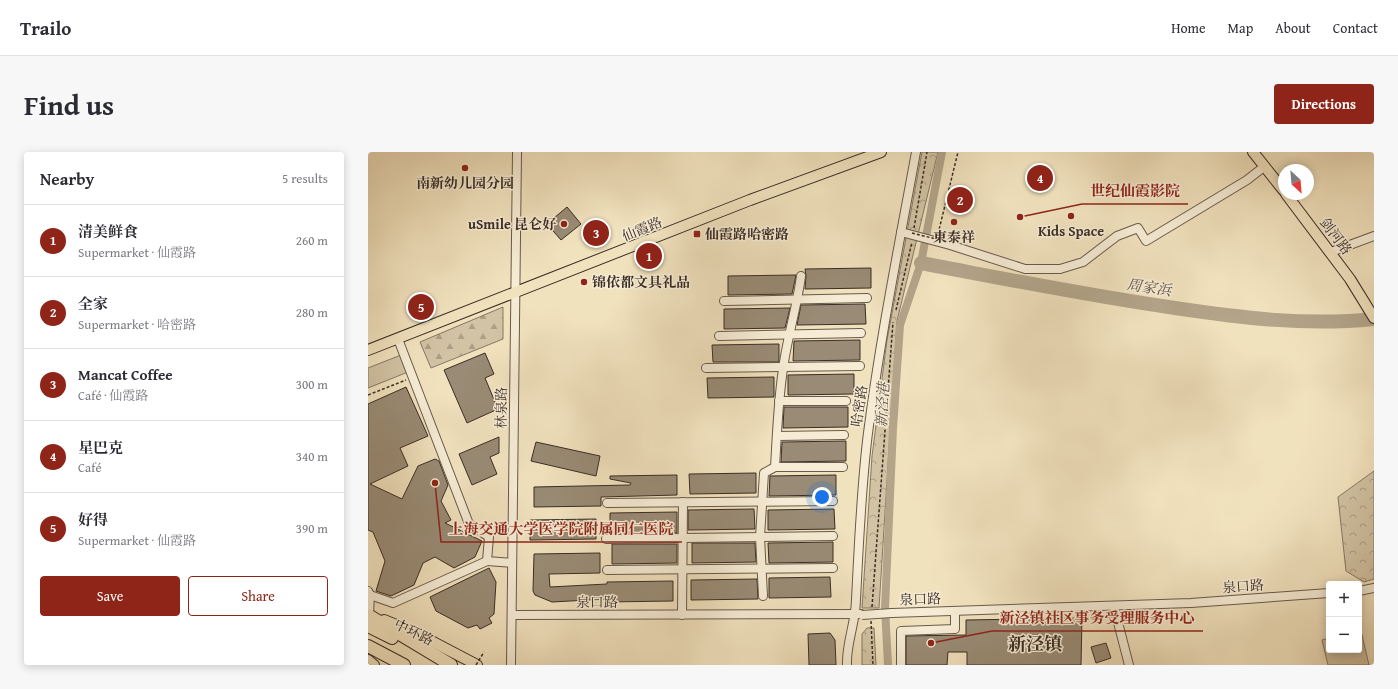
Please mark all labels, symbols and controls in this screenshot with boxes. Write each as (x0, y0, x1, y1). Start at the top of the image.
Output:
text: Trailo (20, 14, 71, 42)
text: Home (1171, 18, 1206, 38)
text: Map (1228, 18, 1253, 38)
text: About (1275, 18, 1311, 38)
text: Contact (1333, 18, 1378, 38)
text: Find us (24, 84, 114, 125)
button: Directions (1274, 84, 1374, 124)
marker: 南新幼儿园分园 (460, 163, 470, 173)
pin: 4 (1027, 163, 1053, 193)
north arrow (1278, 164, 1314, 200)
text: Nearby (40, 166, 94, 191)
text: 5 results (282, 169, 328, 188)
place label: 南新幼儿园分园 (416, 173, 514, 193)
callout: 世纪仙霞影院 (1082, 177, 1188, 204)
text: 世纪仙霞影院 (1090, 180, 1180, 201)
pin: 2 (947, 185, 973, 215)
marker: Kids Space (1066, 211, 1076, 221)
street label: 仙霞路 (619, 212, 665, 246)
street label: 剑河路 (1315, 213, 1357, 259)
place label: uSmile 昆仑好 (468, 214, 557, 234)
marker: 東泰祥 (949, 217, 959, 227)
pin: 3 (583, 218, 609, 248)
marker: uSmile 昆仑好 (559, 219, 569, 229)
text: 清美鲜食 (78, 221, 138, 242)
place label: Kids Space (1038, 221, 1104, 241)
place label: 仙霞路哈密路 (705, 224, 789, 244)
place label: 東泰祥 (933, 227, 975, 247)
marker: 仙霞路哈密路 (692, 229, 702, 239)
text: 1 (50, 231, 56, 250)
text: 260 m (296, 231, 328, 250)
pin: 1 (636, 241, 662, 271)
text: Supermarket · 仙霞路 (78, 243, 196, 262)
place label: 锦依都文具礼品 (592, 272, 690, 292)
water label: 周家浜 (1125, 273, 1174, 301)
marker: 锦依都文具礼品 (579, 277, 589, 287)
pin: 5 (408, 292, 434, 322)
text: 全家 (78, 293, 108, 314)
text: 2 (50, 303, 56, 322)
text: 280 m (296, 303, 328, 322)
text: Supermarket · 哈密路 (78, 315, 196, 334)
text: Mancat Coffee (78, 364, 173, 385)
text: 3 (50, 375, 56, 394)
text: 300 m (296, 375, 328, 394)
water label: 新泾港 (870, 380, 894, 428)
street label: 哈密路 (846, 384, 872, 428)
text: Café · 仙霞路 (78, 386, 148, 405)
street label: 林泉路 (491, 387, 511, 429)
text: 星巴克 (78, 437, 123, 458)
text: 4 (50, 447, 56, 466)
text: 340 m (296, 447, 328, 466)
text: Café (78, 458, 101, 477)
your location (812, 487, 832, 507)
text: 好得 (78, 509, 108, 530)
callout: 上海交通大学医学院附属同仁医院 (441, 515, 682, 542)
text: 上海交通大学医学院附属同仁医院 (448, 518, 674, 539)
text: 5 (50, 519, 56, 538)
text: 390 m (296, 519, 328, 538)
text: Supermarket · 仙霞路 (78, 531, 196, 550)
street label: 泉口路 (1221, 575, 1265, 597)
button: Save (40, 576, 180, 616)
button: Share (188, 576, 328, 616)
map controls (1326, 581, 1362, 653)
button: + (1326, 581, 1362, 617)
street label: 泉口路 (899, 588, 941, 610)
street label: 泉口路 (576, 592, 618, 612)
callout: 新泾镇社区事务受理服务中心 (992, 604, 1203, 631)
text: 新泾镇社区事务受理服务中心 (999, 607, 1195, 628)
street label: 中环路 (391, 614, 437, 650)
button: − (1326, 617, 1362, 653)
district label: 新泾镇 (1008, 630, 1063, 657)

